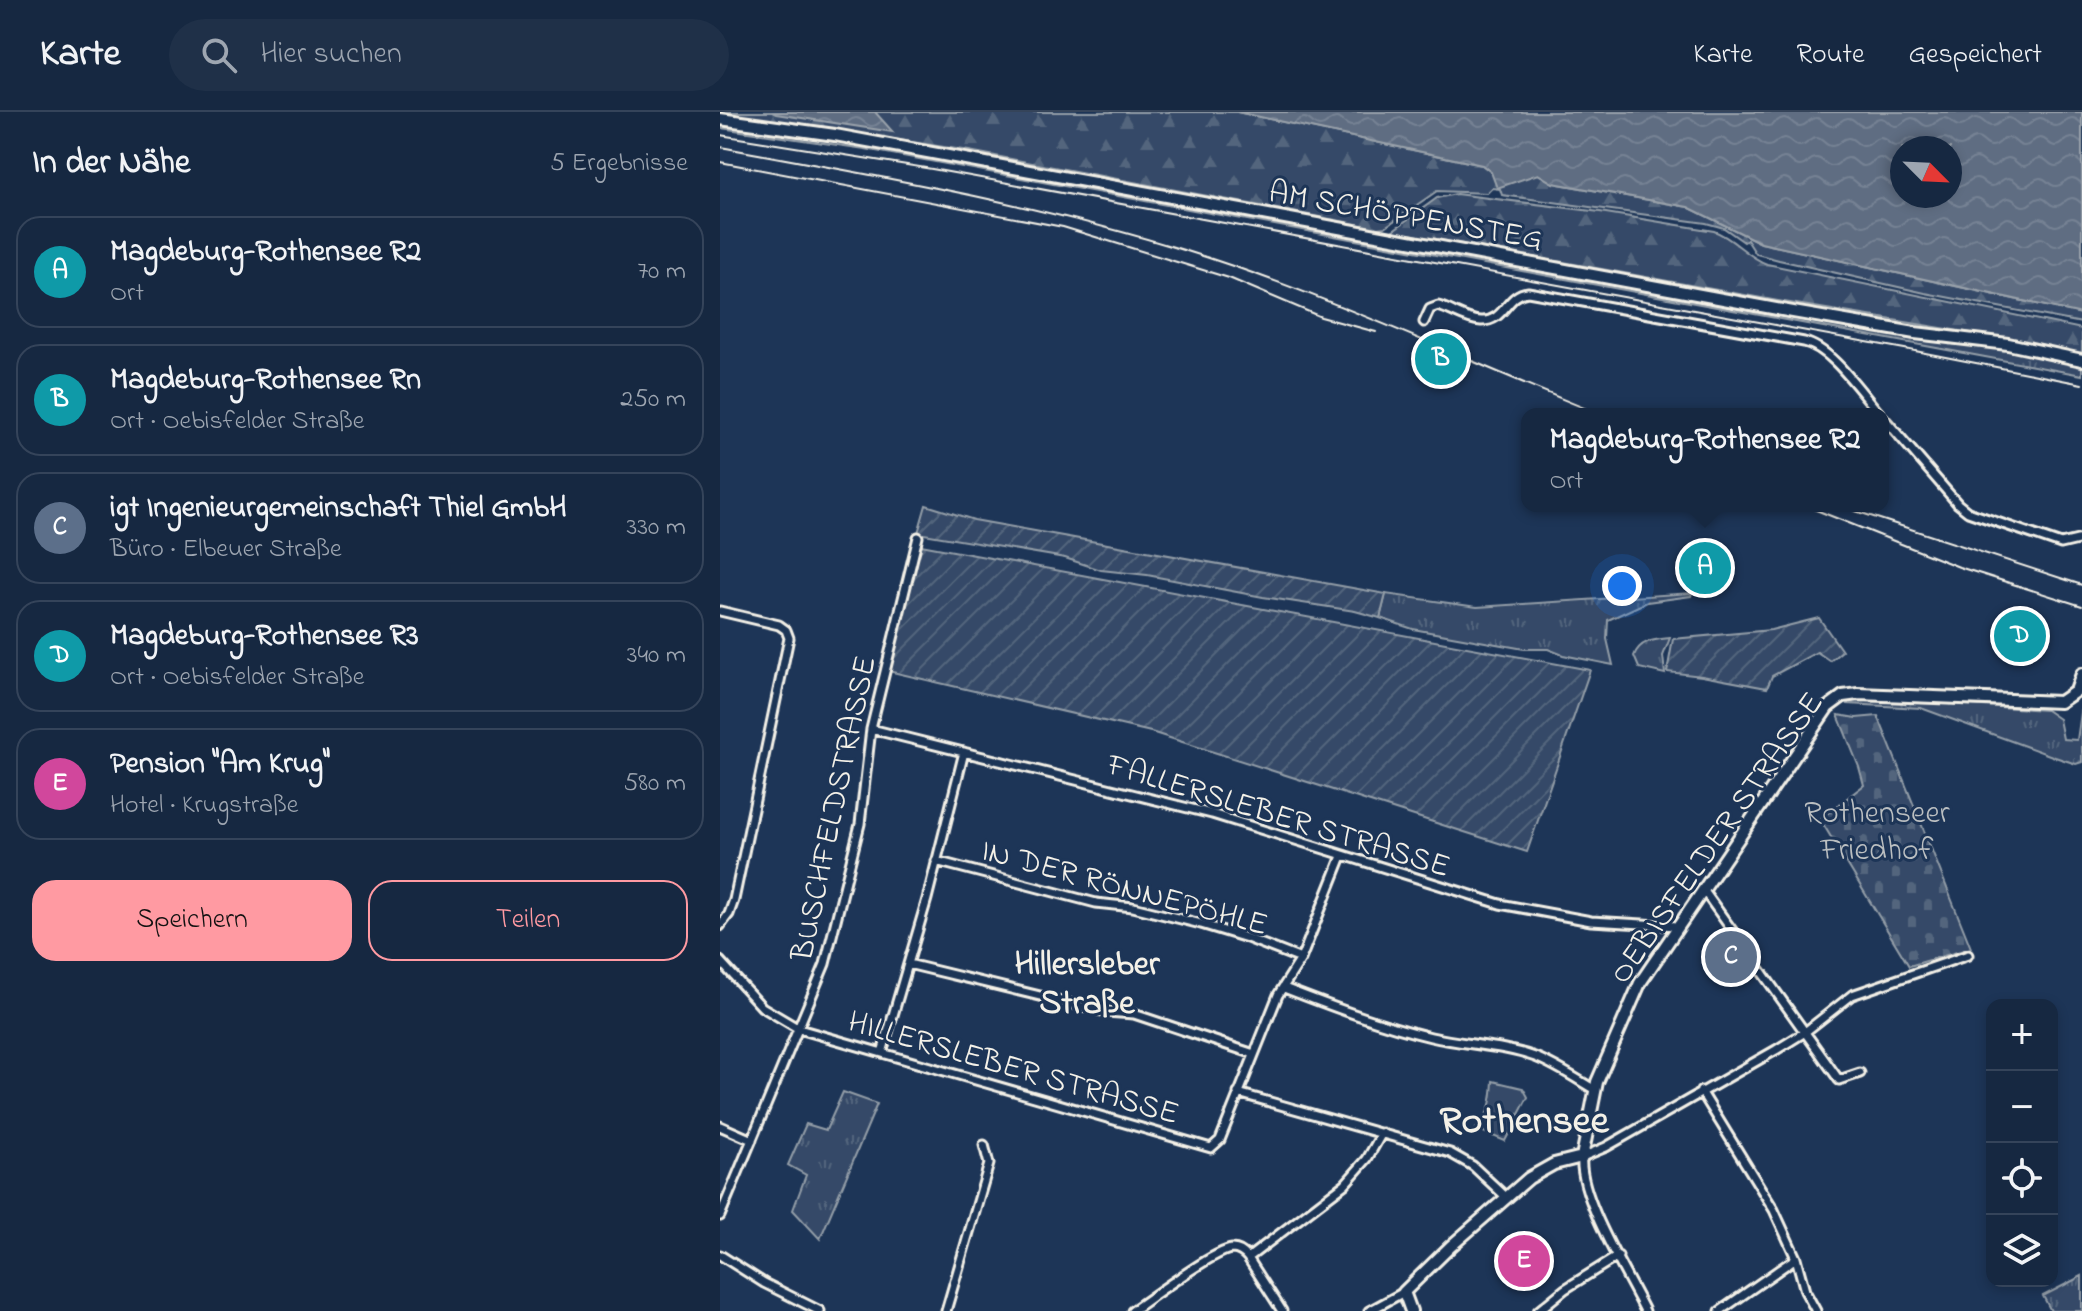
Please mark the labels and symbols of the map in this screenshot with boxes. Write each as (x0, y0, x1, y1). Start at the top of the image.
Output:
north arrow (1890, 136, 1962, 208)
street label: AM SCHÖPPENSTEG (1265, 170, 1546, 265)
pin: B (1415, 329, 1467, 389)
pin: A (1679, 538, 1731, 598)
your location (1602, 566, 1642, 606)
pin: D (1994, 606, 2046, 666)
street label: BUSCHFELDSTRASSE (780, 652, 891, 967)
street label: OEBISFELDER STRASSE (1599, 683, 1837, 995)
street label: FALLERSLEBER STRASSE (1100, 742, 1455, 892)
park label: Rothenseer Friedhof (1804, 791, 1950, 875)
street label: IN DER RÖNNEPÖHLE (976, 829, 1273, 950)
pin: C (1705, 927, 1757, 987)
district label: Hillersleber Straße (1014, 941, 1161, 1030)
street label: HILLERSLEBER STRASSE (842, 1000, 1184, 1139)
district label: Rothensee (1439, 1093, 1610, 1152)
pin: E (1498, 1231, 1550, 1291)

